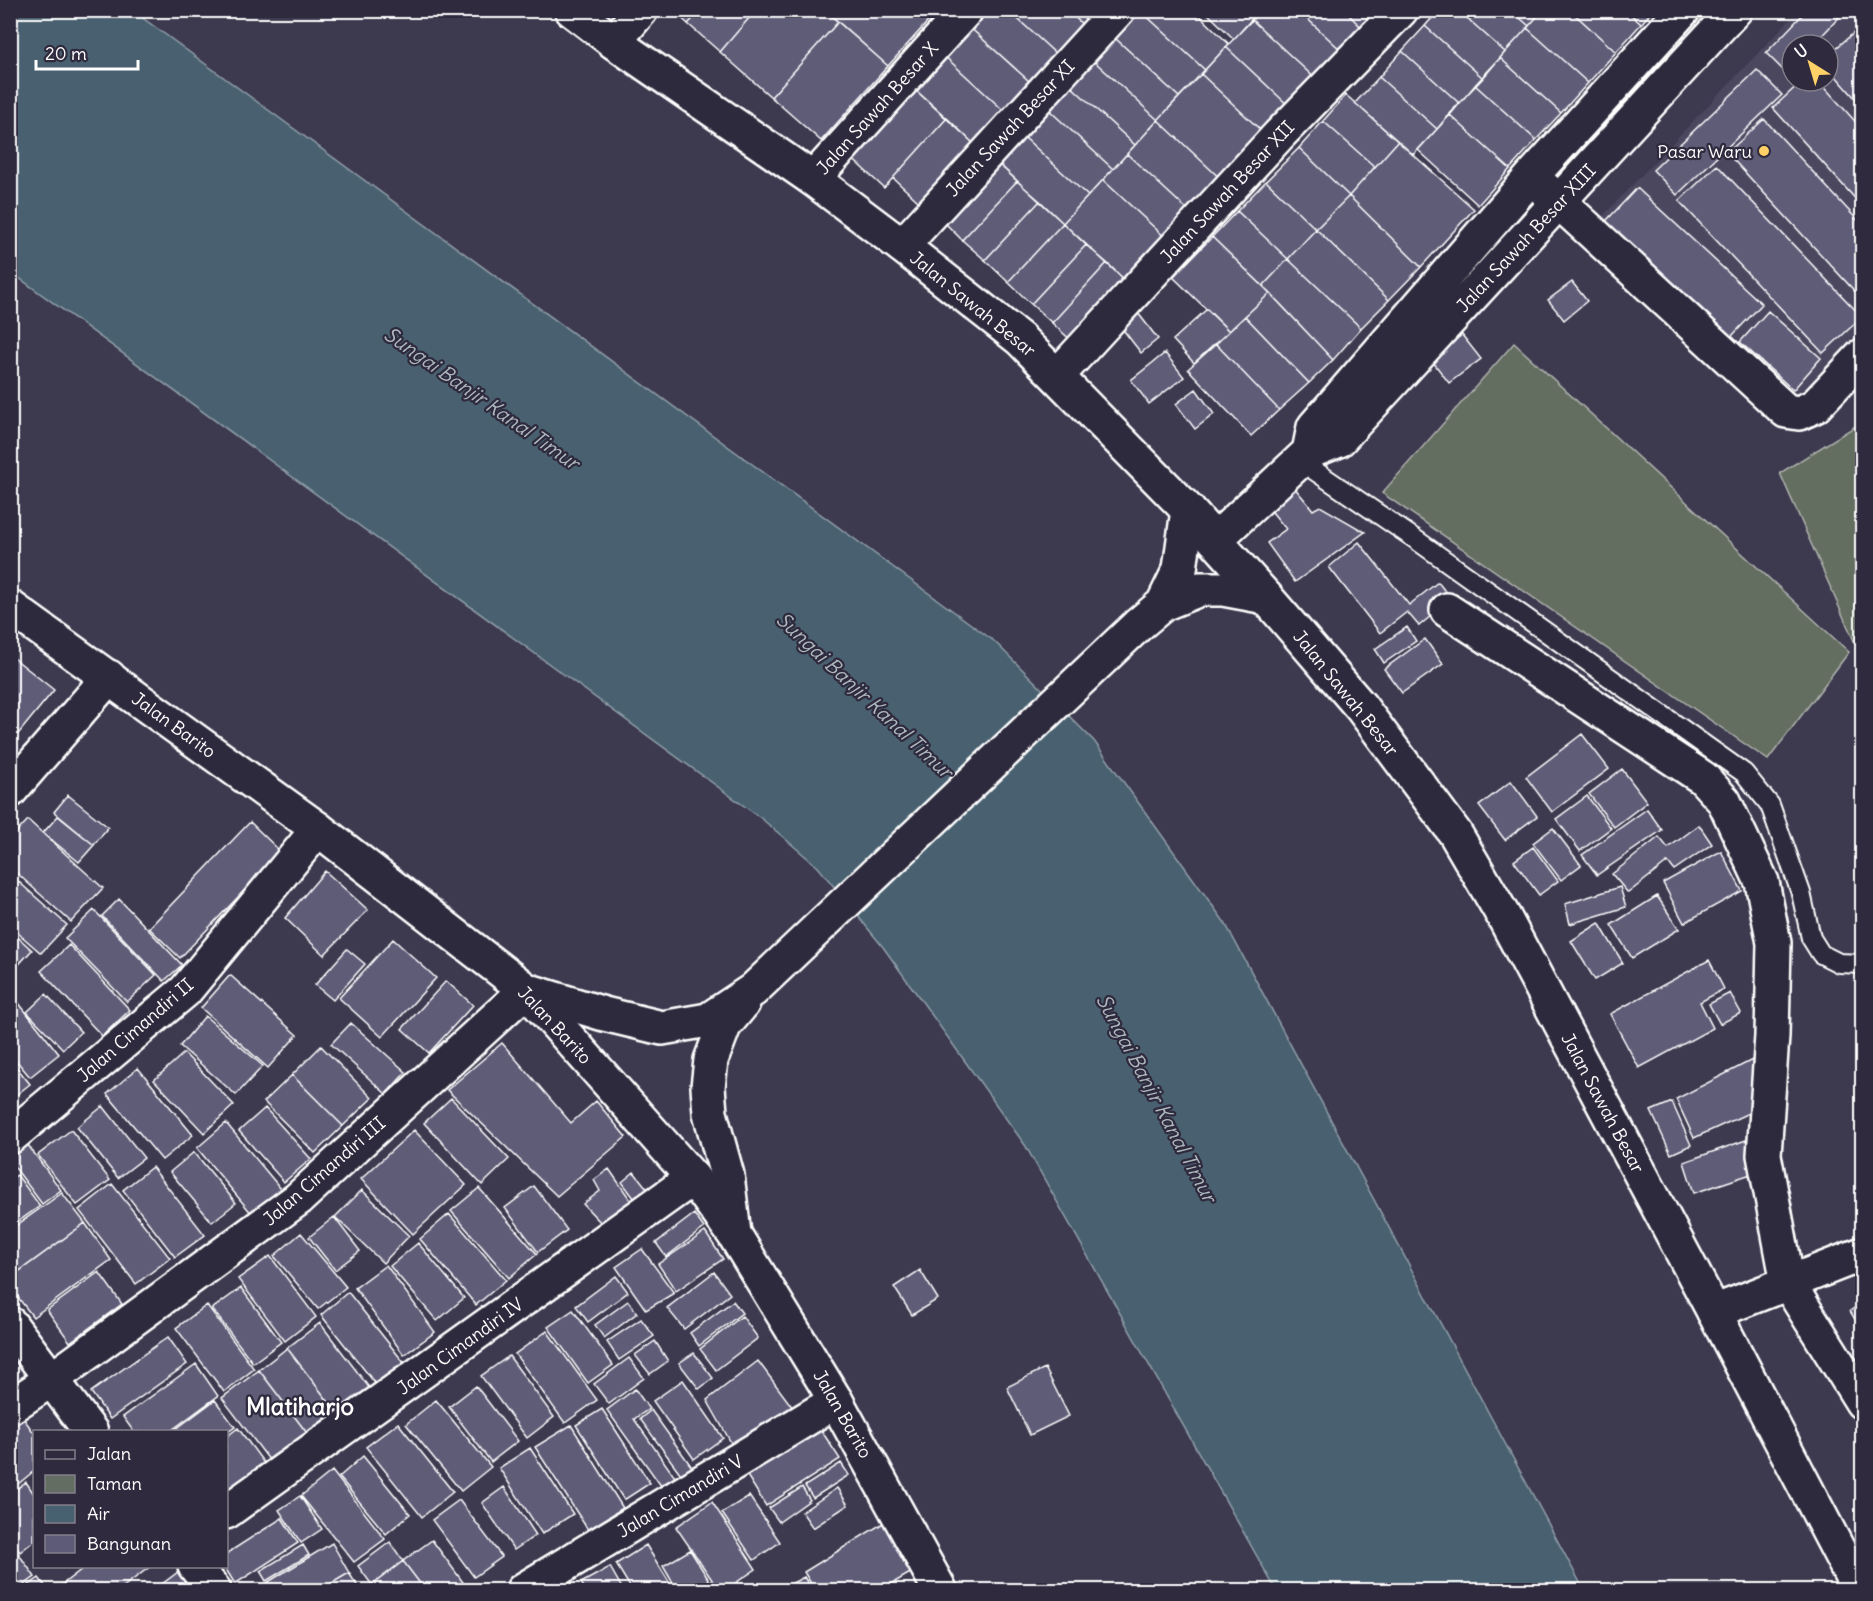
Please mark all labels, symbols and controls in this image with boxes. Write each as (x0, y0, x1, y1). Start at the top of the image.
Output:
scale bar (36, 33, 138, 71)
north arrow (1780, 33, 1840, 93)
street label: Jalan Sawah Besar X (811, 36, 943, 179)
text: U (1791, 40, 1811, 62)
text: 20 m (45, 42, 87, 65)
street label: Jalan Sawah Besar XI (941, 55, 1079, 201)
street label: Jalan Sawah Besar XII (1155, 116, 1299, 268)
place label: Pasar Waru (1657, 140, 1752, 163)
marker: Pasar Waru (1757, 144, 1771, 158)
street label: Jalan Sawah Besar XIII (1451, 159, 1601, 317)
street label: Jalan Sawah Besar (905, 246, 1041, 362)
water label: Sungai Banjir Kanal Timur (380, 321, 587, 476)
water label: Sungai Banjir Kanal Timur (772, 607, 961, 785)
street label: Jalan Sawah Besar (1288, 625, 1404, 761)
street label: Jalan Barito (128, 687, 220, 763)
street label: Jalan Cimandiri II (72, 973, 198, 1087)
street label: Jalan Barito (513, 981, 597, 1069)
water label: Sungai Banjir Kanal Timur (1091, 990, 1224, 1209)
street label: Jalan Sawah Besar (1556, 1029, 1650, 1177)
street label: Jalan Cimandiri III (258, 1112, 390, 1230)
street label: Jalan Cimandiri IV (393, 1293, 527, 1399)
street label: Jalan Barito (809, 1366, 877, 1462)
district label: Mlatiharjo (246, 1391, 354, 1421)
legend (33, 1430, 228, 1568)
text: Jalan (87, 1442, 131, 1465)
street label: Jalan Cimandiri V (613, 1449, 747, 1543)
text: Taman (87, 1472, 142, 1495)
text: Air (87, 1502, 111, 1525)
text: Bangunan (87, 1532, 171, 1555)

